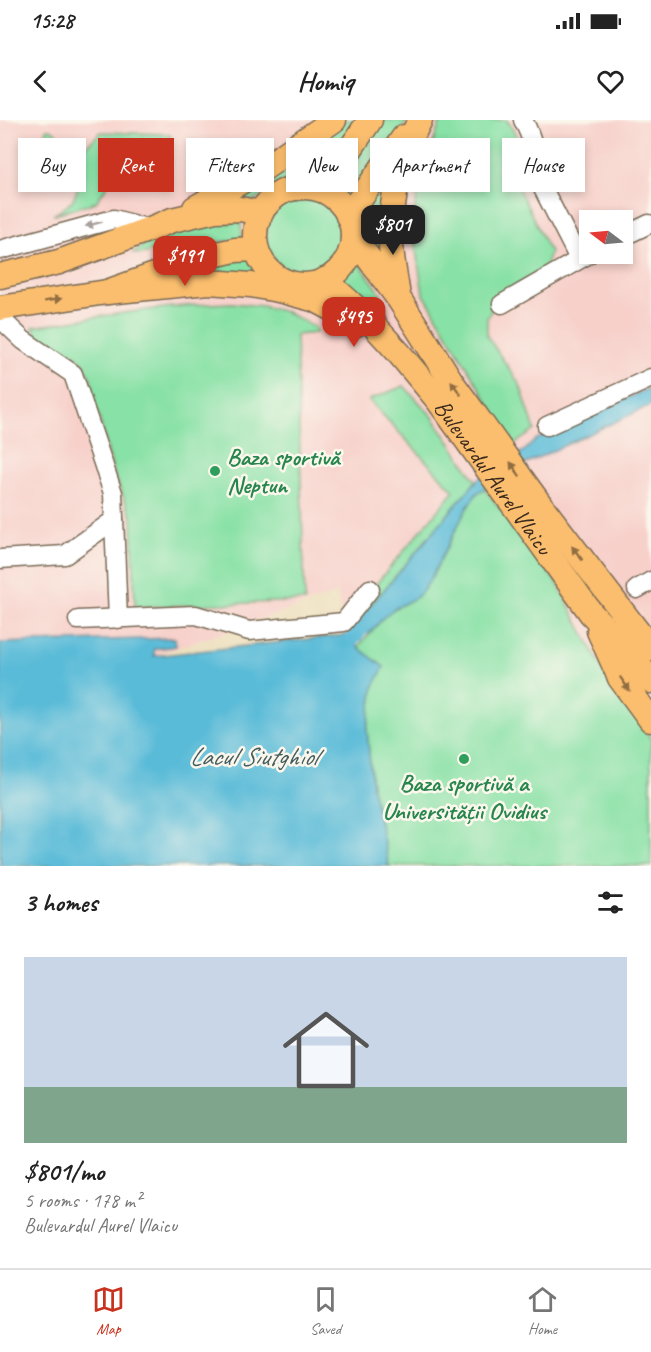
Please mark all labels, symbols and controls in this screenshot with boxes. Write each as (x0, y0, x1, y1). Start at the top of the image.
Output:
text: 15:28 (30, 7, 74, 35)
text: Homiq (297, 64, 354, 98)
icon: back (24, 65, 57, 98)
icon: heart (594, 65, 627, 98)
chip: Buy (18, 138, 86, 192)
chip: Rent (98, 138, 174, 192)
chip: Filters (186, 138, 274, 192)
chip: New (286, 138, 358, 192)
chip: Apartment (370, 138, 490, 192)
chip: House (502, 138, 585, 192)
pin: $801 (357, 205, 429, 256)
north arrow (579, 210, 633, 264)
map controls (579, 210, 633, 264)
text: $801 (375, 212, 411, 237)
one-way arrow (85, 220, 103, 230)
pin: $191 (149, 236, 221, 287)
text: $191 (167, 243, 203, 268)
one-way arrow (44, 295, 63, 304)
pin: $495 (318, 297, 390, 348)
text: $495 (336, 304, 372, 329)
one-way arrow (450, 380, 462, 396)
street label: Bulevardul Aurel Vlaicu (428, 394, 560, 562)
place label: Baza sportivă Neptun (227, 442, 342, 500)
one-way arrow (509, 462, 521, 478)
marker: Baza sportivă Neptun (208, 464, 222, 478)
one-way arrow (570, 545, 583, 561)
one-way arrow (619, 676, 631, 692)
water label: Lacul Siutghiol (189, 740, 325, 773)
marker: Baza sportivă a Universității Ovidius (457, 752, 471, 766)
place label: Baza sportivă a Universității Ovidius (382, 768, 548, 826)
text: 3 homes (24, 886, 97, 919)
icon: filters (594, 886, 627, 919)
icon: home (272, 996, 380, 1104)
text: $801/mo (24, 1155, 104, 1188)
text: 5 rooms · 178 m² (24, 1188, 141, 1213)
text: Bulevardul Aurel Vlaicu (24, 1213, 177, 1238)
tab: Map (92, 1283, 125, 1339)
tab: Saved (309, 1283, 342, 1339)
tab: Home (526, 1283, 559, 1339)

